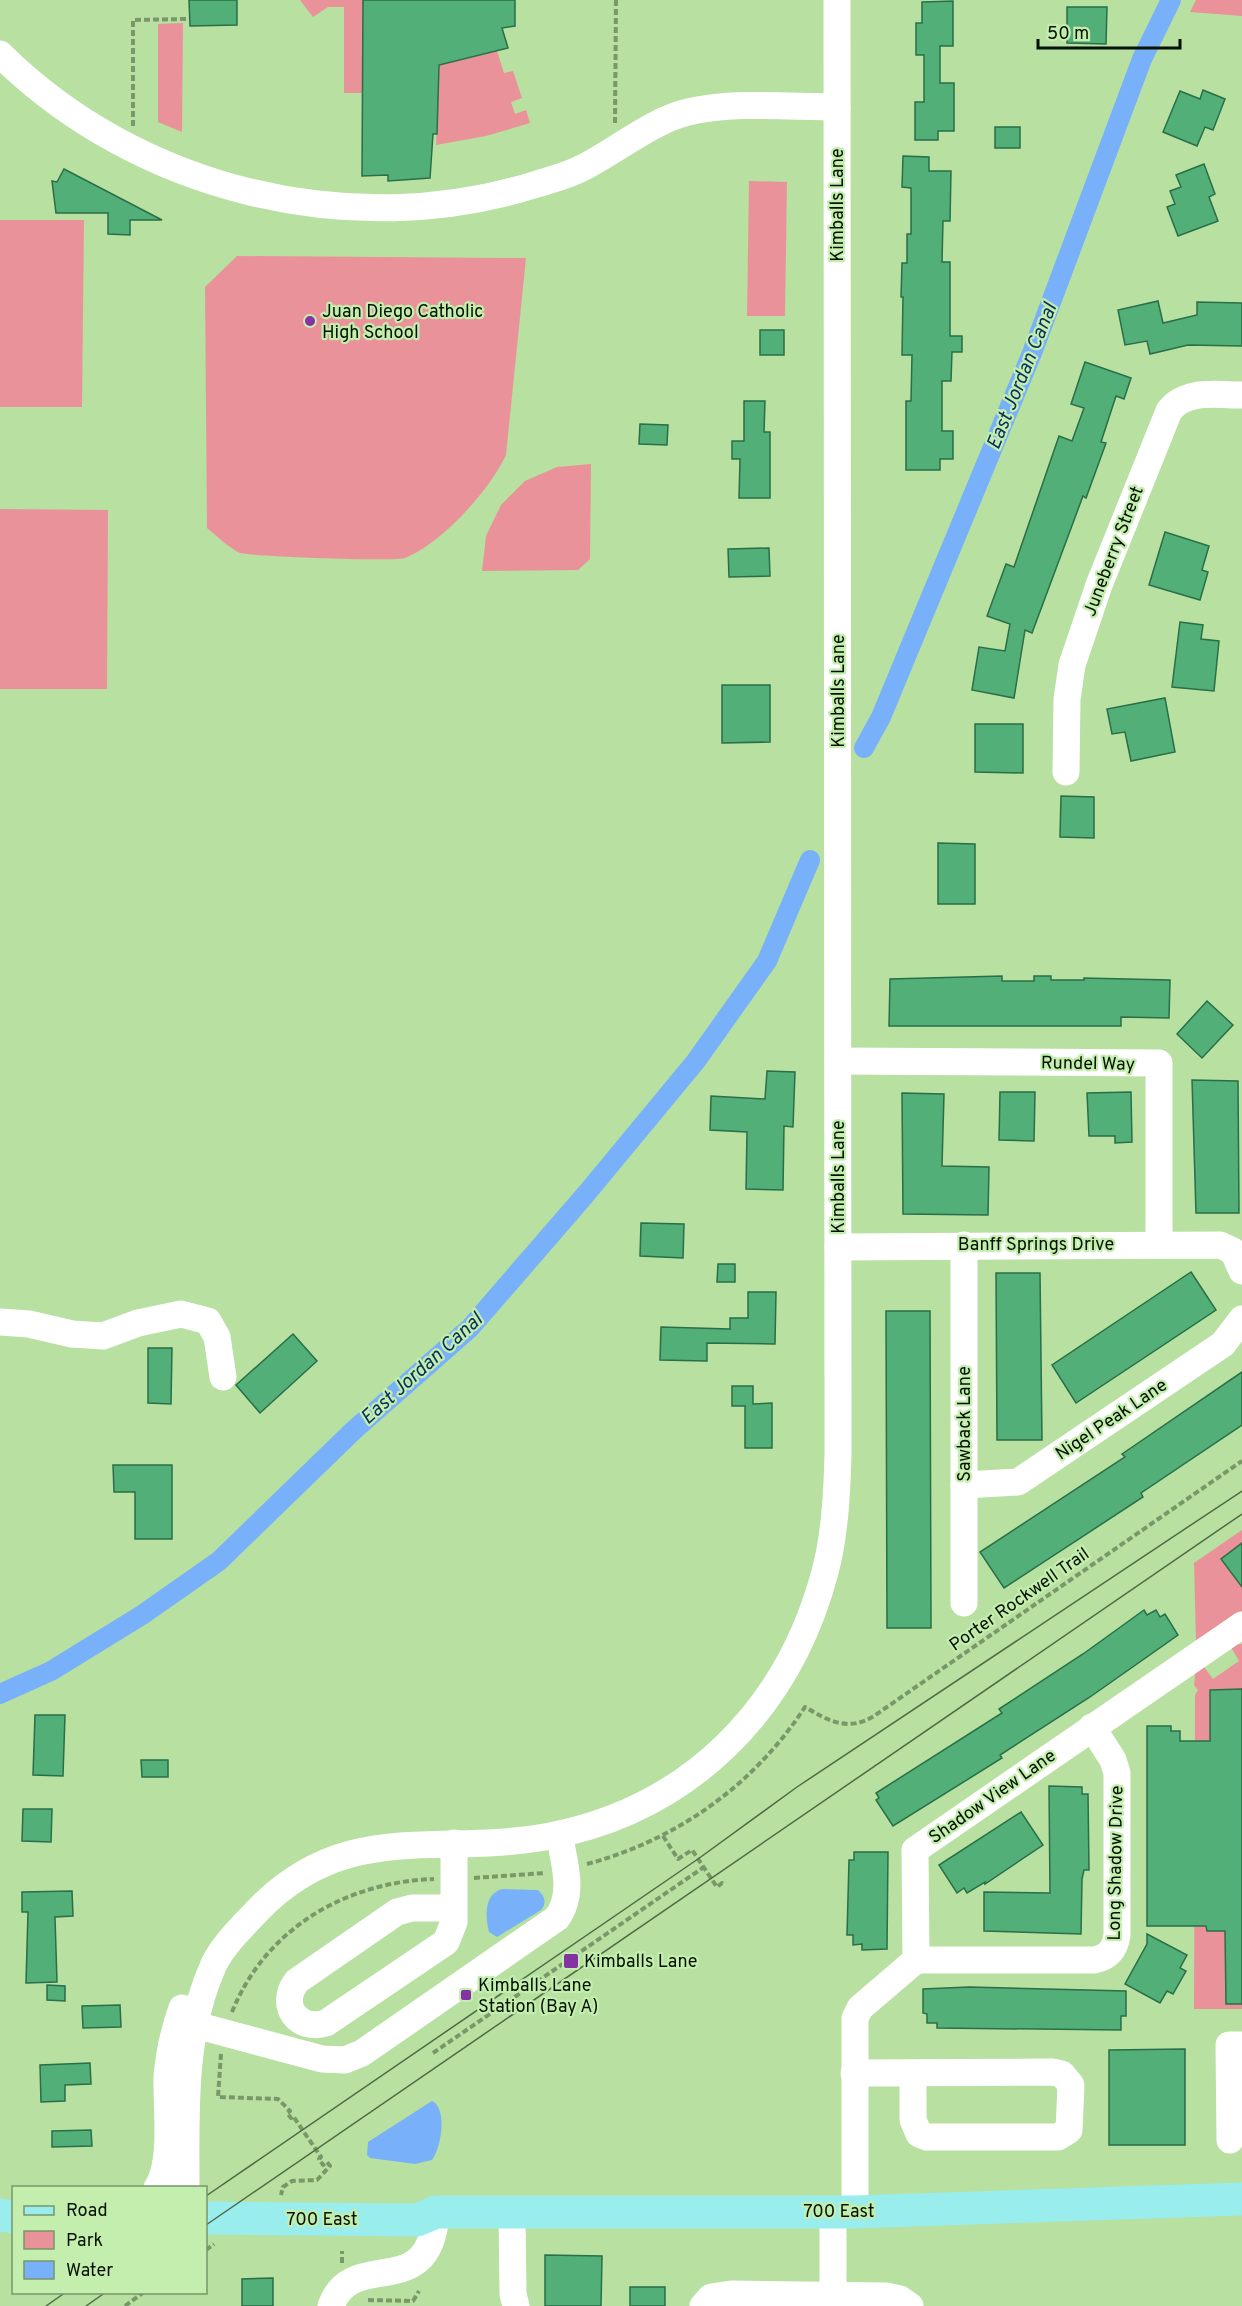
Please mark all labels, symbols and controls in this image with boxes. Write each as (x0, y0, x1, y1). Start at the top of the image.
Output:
scale bar (1038, 12, 1180, 50)
text: 50 m (1047, 23, 1089, 46)
street label: Kimballs Lane (827, 148, 850, 262)
water label: East Jordan Canal (982, 299, 1064, 454)
place label: Juan Diego Catholic High School (322, 301, 483, 345)
marker: Juan Diego Catholic High School (303, 314, 317, 328)
street label: Juneberry Street (1079, 483, 1150, 620)
street label: Kimballs Lane (828, 634, 851, 748)
street label: Rundel Way (1041, 1052, 1135, 1077)
street label: Kimballs Lane (828, 1120, 851, 1234)
street label: Banff Springs Drive (958, 1234, 1114, 1257)
water label: East Jordan Canal (356, 1307, 490, 1431)
street label: Sawback Lane (954, 1366, 977, 1482)
street label: Nigel Peak Lane (1051, 1374, 1172, 1466)
street label: Porter Rockwell Trail (945, 1543, 1094, 1657)
street label: Shadow View Lane (925, 1745, 1061, 1850)
street label: Long Shadow Drive (1104, 1785, 1129, 1941)
place label: Kimballs Lane (584, 1951, 698, 1974)
marker: Kimballs Lane (562, 1952, 580, 1970)
place label: Kimballs Lane Station (Bay A) (478, 1975, 598, 2019)
marker: Kimballs Lane Station (Bay A) (459, 1988, 473, 2002)
legend (12, 2186, 207, 2294)
text: Road (66, 2200, 108, 2223)
street label: 700 East (803, 2201, 875, 2224)
street label: 700 East (286, 2209, 358, 2232)
text: Park (66, 2230, 103, 2253)
text: Water (66, 2260, 113, 2283)

